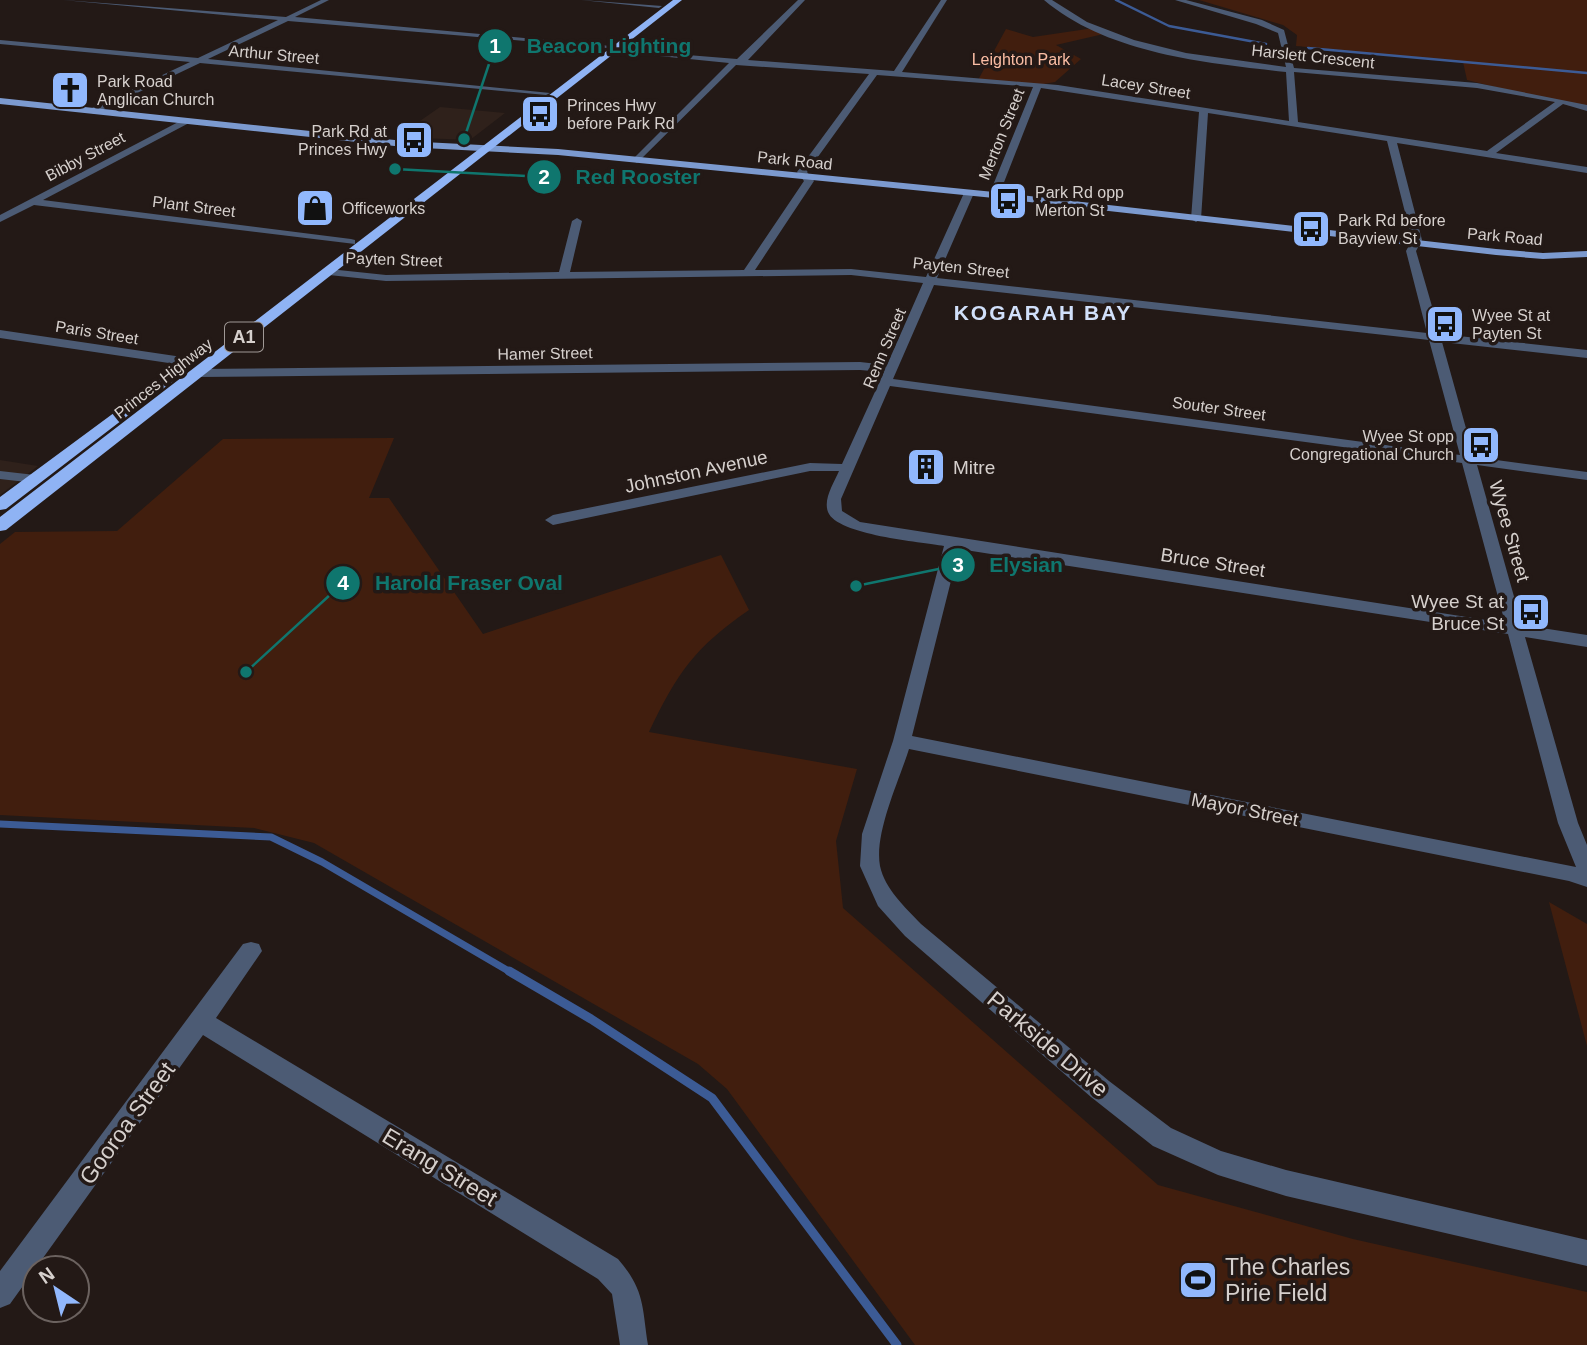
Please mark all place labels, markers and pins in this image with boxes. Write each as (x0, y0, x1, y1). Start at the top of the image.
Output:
callout: Beacon Lighting (478, 25, 705, 67)
church icon: Park Road Anglican Church (49, 69, 91, 111)
place label: Park Road Anglican Church (97, 73, 214, 108)
bus stop icon: Princes Hwy before Park Rd (519, 93, 561, 135)
place label: Princes Hwy before Park Rd (567, 97, 675, 132)
bus stop icon: Park Rd at Princes Hwy (393, 119, 435, 161)
place label: Park Rd at Princes Hwy (298, 123, 388, 158)
callout: Red Rooster (527, 156, 715, 198)
bus stop icon: Park Rd opp Merton St (987, 180, 1029, 222)
place label: Park Rd opp Merton St (1035, 184, 1124, 219)
shop icon: Officeworks (294, 187, 336, 229)
place label: Officeworks (342, 200, 425, 217)
bus stop icon: Park Rd before Bayview St (1290, 208, 1332, 250)
place label: Park Rd before Bayview St (1338, 212, 1446, 247)
bus stop icon: Wyee St at Payten St (1424, 303, 1466, 345)
place label: Wyee St at Payten St (1472, 307, 1551, 342)
bus stop icon: Wyee St opp Congregational Church (1460, 424, 1502, 466)
place label: Wyee St opp Congregational Church (1289, 428, 1454, 463)
building icon: Mitre (905, 446, 947, 488)
place label: Mitre (953, 457, 995, 478)
callout: Elysian (941, 544, 1077, 586)
callout: Harold Fraser Oval (326, 562, 577, 604)
place label: Wyee St at Bruce St (1411, 591, 1505, 634)
bus stop icon: Wyee St at Bruce St (1510, 591, 1552, 633)
place label: The Charles Pirie Field (1225, 1254, 1350, 1306)
sports icon: The Charles Pirie Field (1177, 1259, 1219, 1301)

